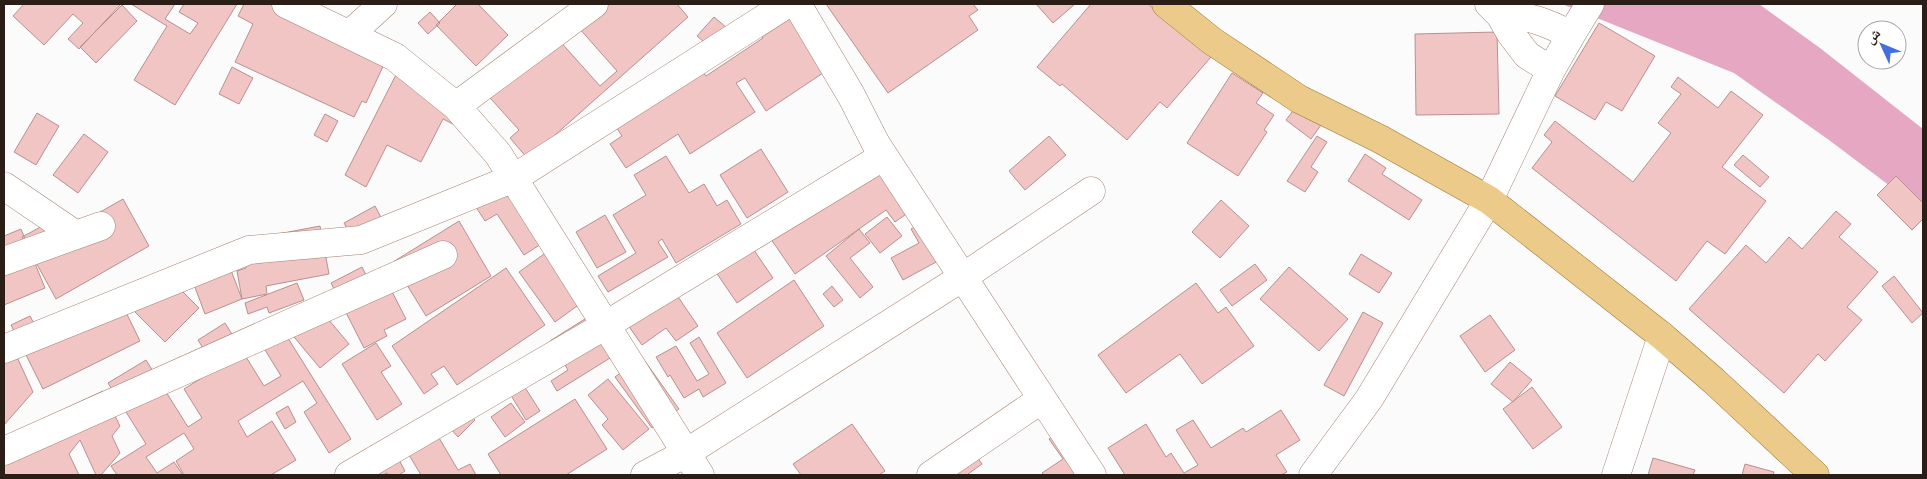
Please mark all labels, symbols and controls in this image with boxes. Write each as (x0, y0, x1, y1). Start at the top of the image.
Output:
north arrow (1857, 20, 1907, 70)
text: ش (1860, 24, 1885, 48)

